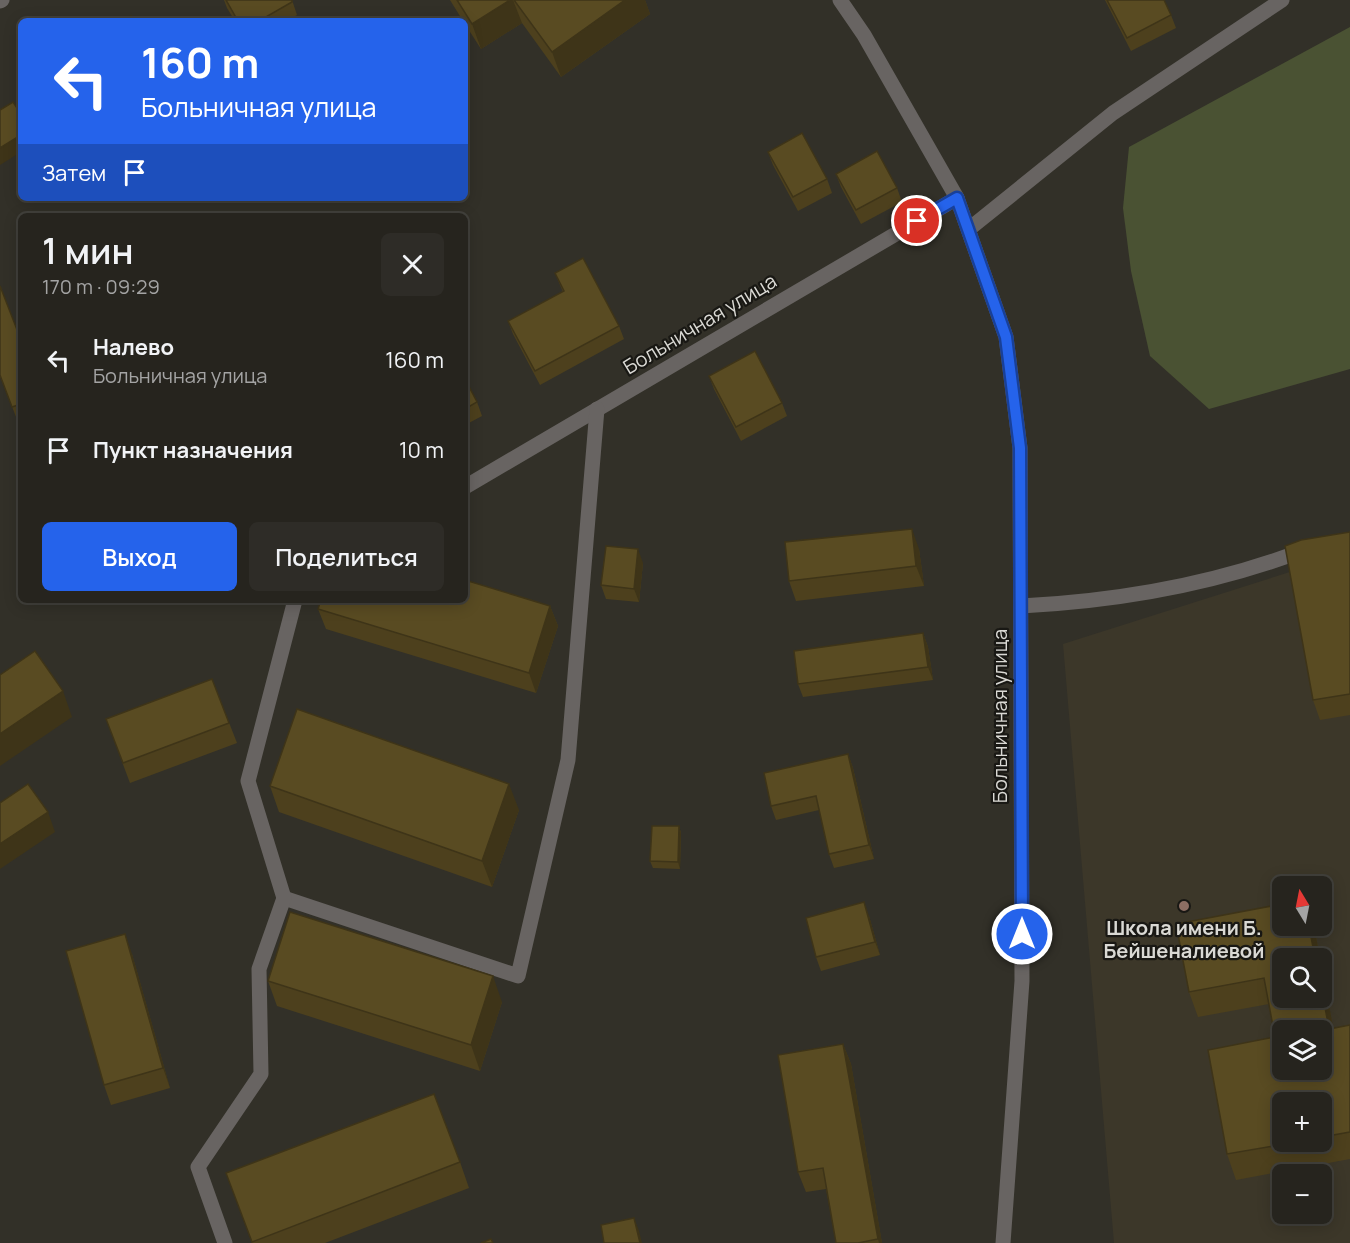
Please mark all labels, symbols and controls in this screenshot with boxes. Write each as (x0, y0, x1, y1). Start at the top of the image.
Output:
text: 160 m (141, 33, 259, 91)
icon: left (42, 42, 120, 120)
text: Больничная улица (141, 88, 376, 125)
icon: arrive (118, 156, 151, 189)
text: Затем (42, 158, 106, 188)
pin (891, 195, 942, 246)
icon: arrive (900, 204, 933, 237)
text: 1 мин (42, 226, 134, 275)
button: close (381, 233, 444, 296)
street label: Больничная улица (618, 267, 781, 380)
text: 170 m · 09:29 (42, 273, 160, 300)
text: Налево (93, 332, 174, 362)
icon: left (42, 344, 75, 377)
text: 160 m (385, 345, 444, 375)
text: Больничная улица (93, 362, 267, 389)
icon: arrive (42, 434, 75, 467)
text: Пункт назначения (93, 435, 293, 465)
text: 10 m (399, 435, 444, 465)
button: Выход (42, 522, 237, 591)
button: Поделиться (249, 522, 444, 591)
street label: Больничная улица (986, 629, 1013, 803)
north arrow (1272, 876, 1332, 936)
map controls (1272, 876, 1332, 1224)
marker: Школа имени Б. Бейшеналиевой (1177, 899, 1191, 913)
position arrow (990, 902, 1054, 966)
place label: Школа имени Б. Бейшеналиевой (1104, 914, 1264, 964)
button: search (1272, 948, 1332, 1008)
button: layers (1272, 1020, 1332, 1080)
button: + (1272, 1092, 1332, 1152)
button: − (1272, 1164, 1332, 1224)

